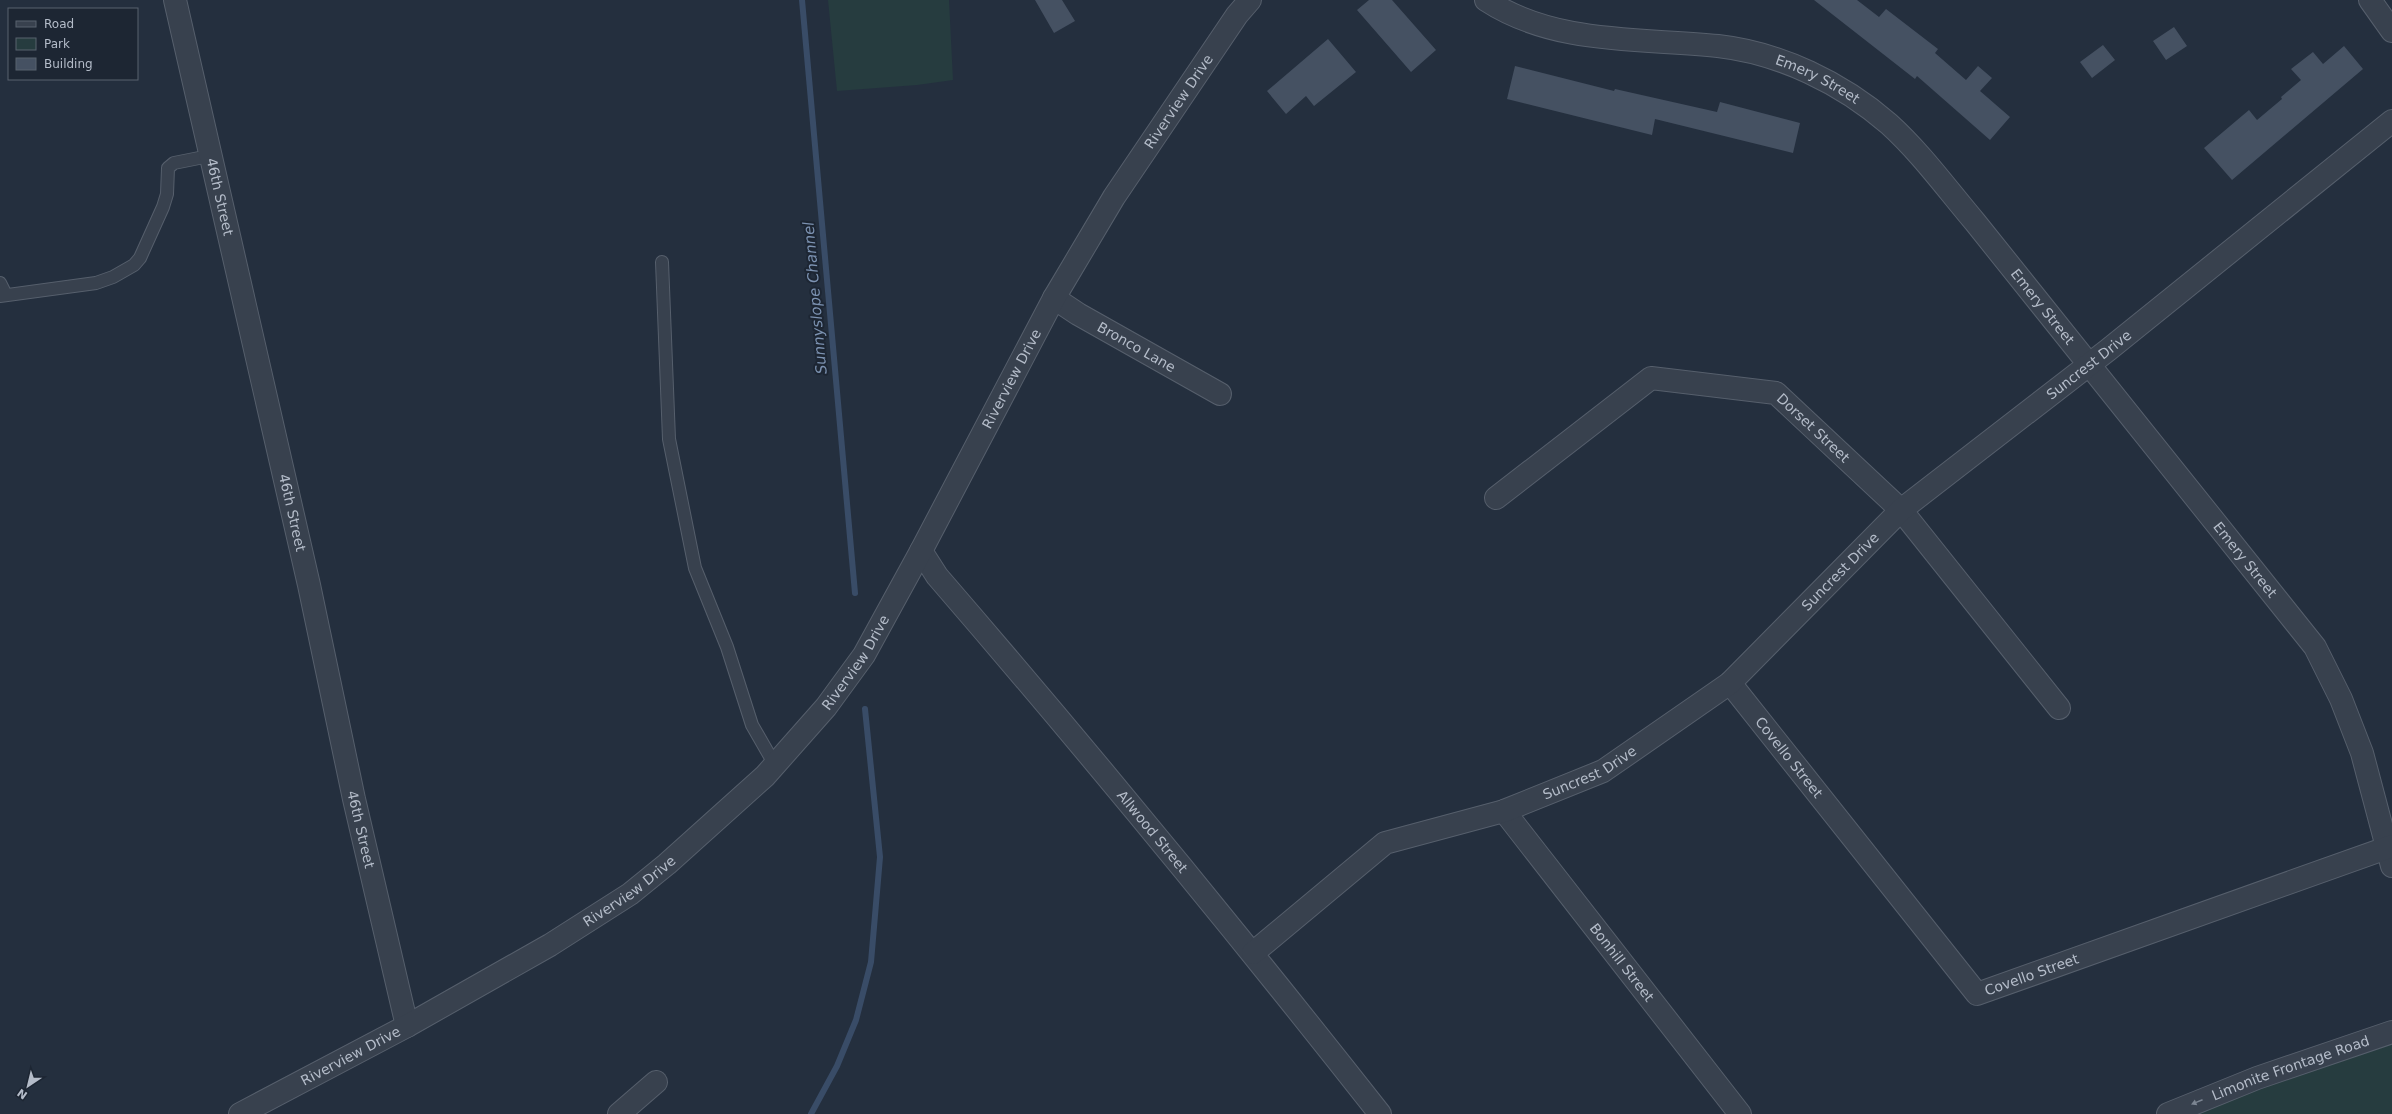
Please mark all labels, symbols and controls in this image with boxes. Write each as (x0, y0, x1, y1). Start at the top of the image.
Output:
legend (8, 8, 138, 80)
text: Road (44, 17, 74, 31)
text: Park (44, 37, 70, 51)
street label: Riverview Drive (1141, 51, 1216, 152)
street label: Emery Street (1773, 51, 1863, 107)
text: Building (44, 57, 93, 71)
street label: 46th Street (203, 156, 237, 238)
water label: Sunnyslope Channel (799, 220, 831, 375)
street label: Emery Street (2008, 266, 2078, 348)
street label: Bronco Lane (1095, 319, 1178, 375)
street label: Riverview Drive (979, 326, 1044, 431)
street label: Suncrest Drive (2043, 327, 2134, 403)
street label: Dorset Street (1774, 390, 1853, 466)
street label: 46th Street (276, 472, 309, 554)
street label: Emery Street (2210, 519, 2281, 601)
street label: Suncrest Drive (1798, 529, 1882, 614)
street label: Riverview Drive (819, 612, 892, 713)
street label: Covello Street (1752, 714, 1826, 801)
street label: Suncrest Drive (1540, 742, 1639, 803)
street label: Allwood Street (1114, 787, 1191, 876)
street label: 46th Street (344, 789, 378, 870)
street label: Riverview Drive (580, 852, 679, 930)
street label: Bonhill Street (1587, 920, 1658, 1005)
street label: Covello Street (1982, 950, 2081, 999)
street label: Riverview Drive (298, 1023, 403, 1089)
street label: Limonite Frontage Road (2209, 1032, 2371, 1104)
north arrow (8, 1066, 48, 1106)
text: N (15, 1086, 30, 1102)
one-way arrow (2191, 1100, 2203, 1106)

